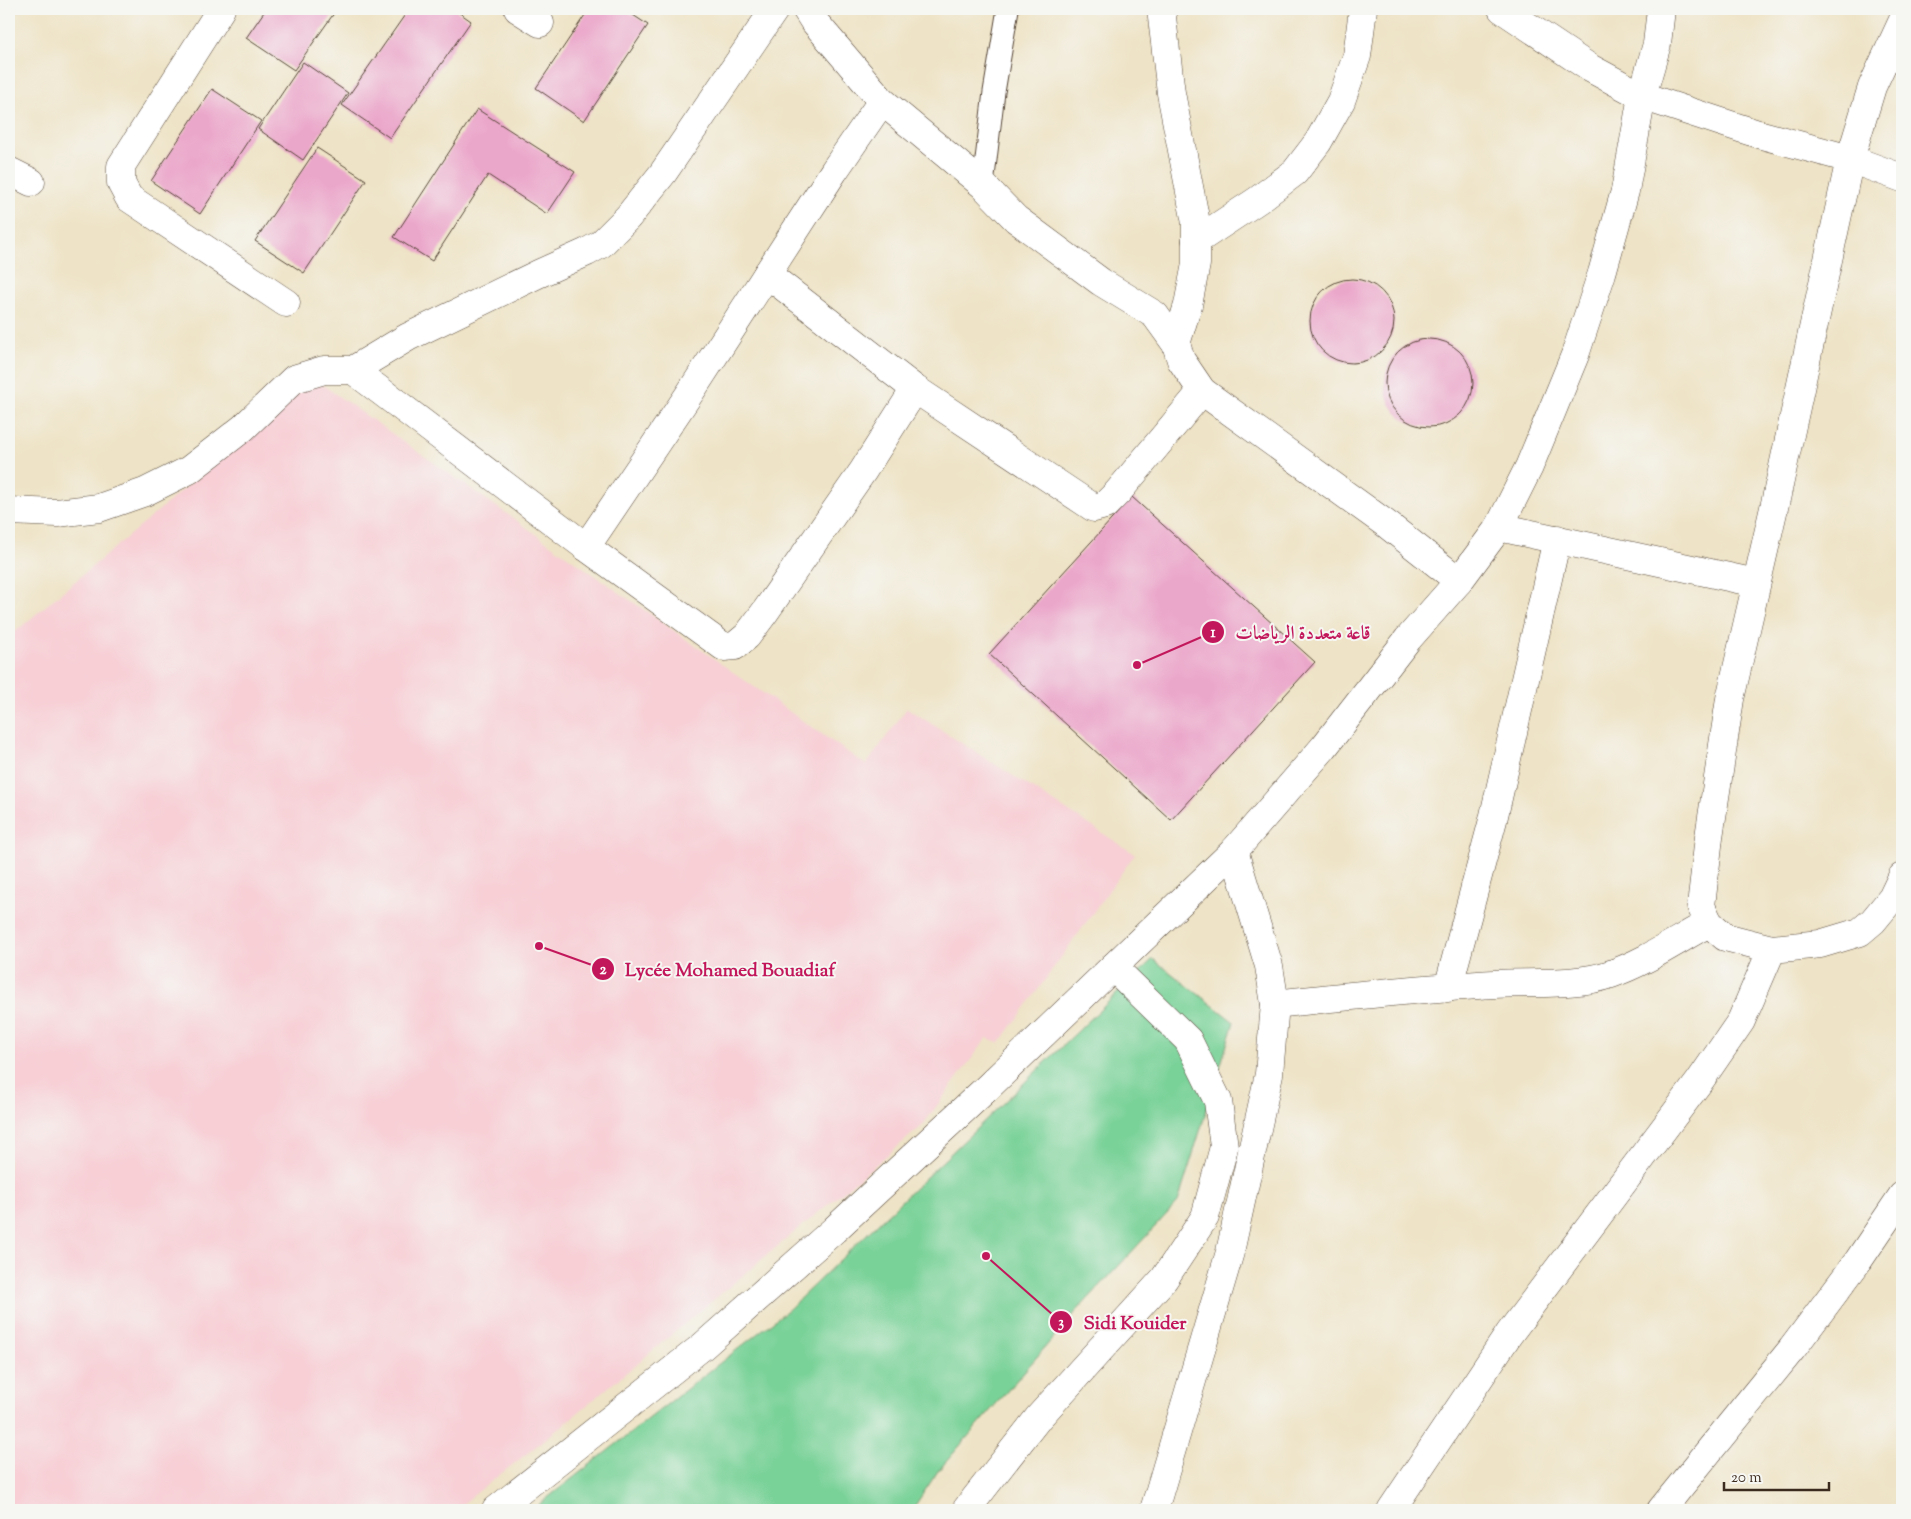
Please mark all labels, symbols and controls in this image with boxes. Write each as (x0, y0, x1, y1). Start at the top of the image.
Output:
callout: قاعة متعددة الرياضات (1200, 615, 1380, 649)
text: قاعة متعددة الرياضات (1235, 621, 1371, 648)
text: 1 (1210, 623, 1216, 644)
callout: Lycée Mohamed Bouadiaf (590, 952, 846, 986)
text: Lycée Mohamed Bouadiaf (625, 958, 837, 985)
text: 2 (599, 960, 607, 981)
callout: Sidi Kouider (1049, 1305, 1197, 1339)
text: Sidi Kouider (1084, 1311, 1187, 1338)
text: 3 (1058, 1313, 1064, 1334)
scale bar (1724, 1459, 1828, 1491)
text: 20 m (1731, 1468, 1762, 1489)

